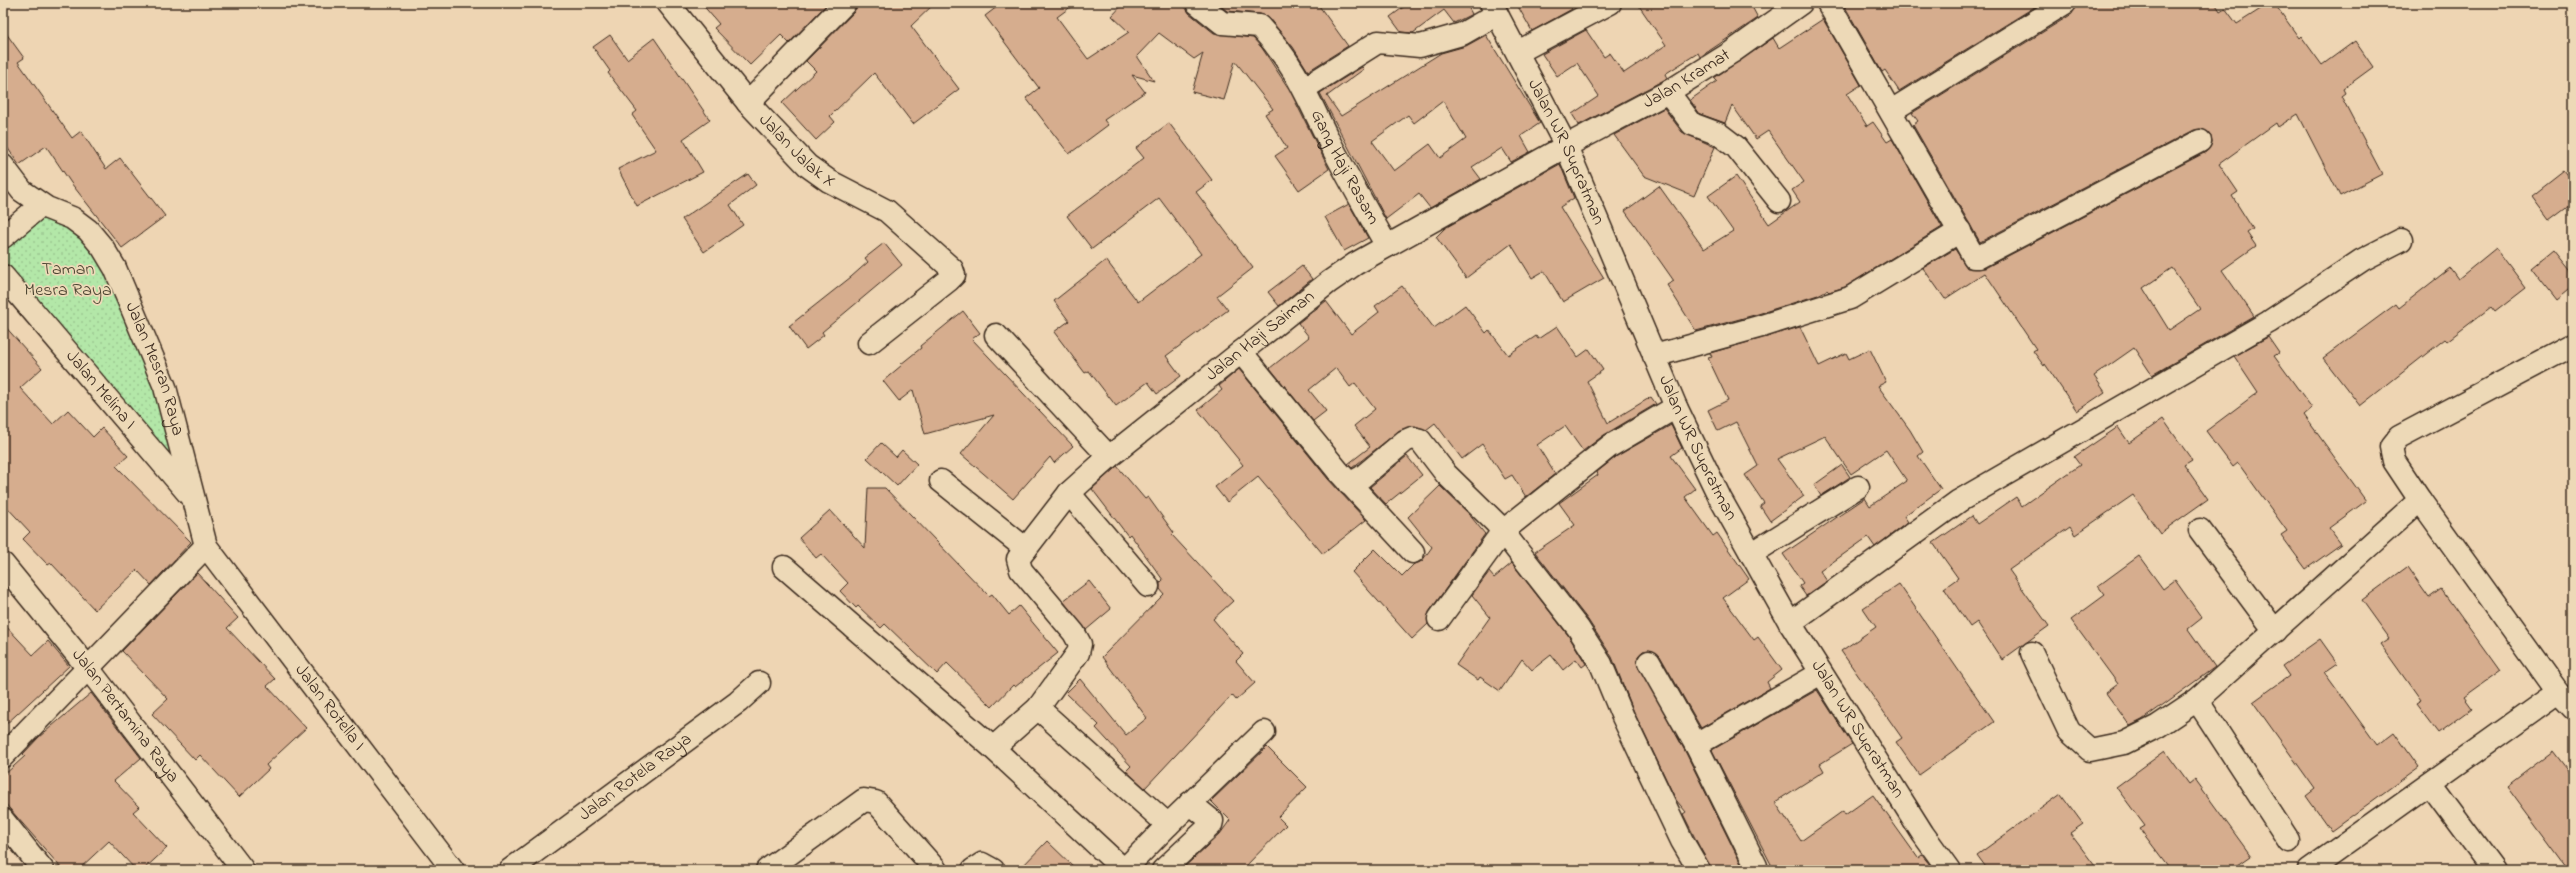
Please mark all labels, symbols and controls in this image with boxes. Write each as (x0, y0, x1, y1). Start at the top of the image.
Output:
street label: Jalan Kramat (1639, 43, 1736, 116)
street label: Jalan WR Supratman (1520, 75, 1611, 229)
street label: Gang Haji Rasam (1303, 106, 1385, 230)
street label: Jalan Jalak X (752, 108, 840, 195)
park label: Taman Mesra Raya (24, 257, 112, 304)
street label: Jalan Haji Saiman (1200, 285, 1321, 388)
street label: Jalan Mesran Raya (118, 298, 190, 439)
street label: Jalan Melina I (59, 345, 142, 436)
street label: Jalan WR Supratman (1651, 372, 1743, 526)
street label: Jalan Pertamina Raya (65, 644, 185, 789)
street label: Jalan WR Supratman (1804, 655, 1911, 804)
street label: Jalan Rotella I (288, 659, 371, 756)
street label: Jalan Rotela Raya (574, 727, 698, 828)

